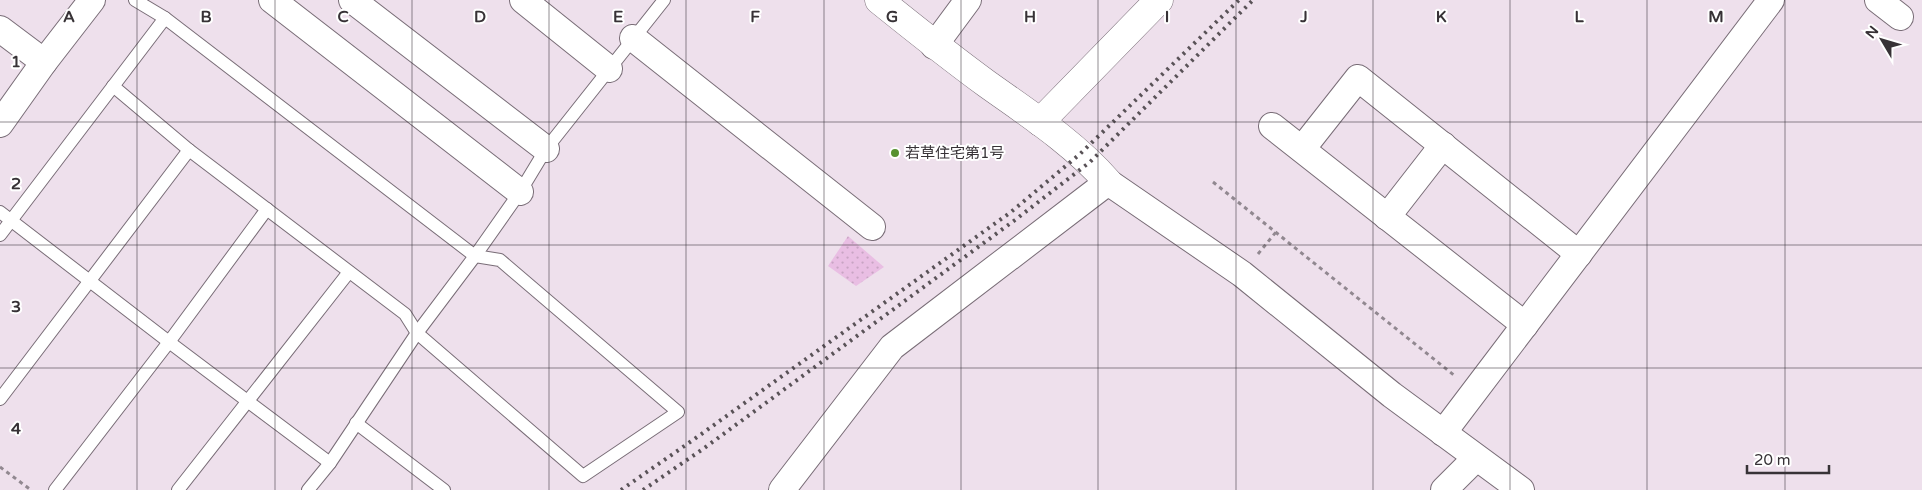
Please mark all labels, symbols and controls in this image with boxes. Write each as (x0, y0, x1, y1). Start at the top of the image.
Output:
text: A (63, 7, 75, 27)
text: B (200, 7, 212, 27)
text: C (337, 7, 349, 27)
text: D (474, 7, 486, 27)
text: E (613, 7, 623, 27)
text: F (750, 7, 760, 27)
text: G (886, 7, 898, 27)
text: H (1024, 7, 1036, 27)
text: I (1165, 7, 1169, 27)
text: J (1299, 7, 1308, 27)
text: K (1436, 7, 1447, 27)
text: L (1574, 7, 1584, 27)
text: M (1708, 7, 1724, 27)
north arrow (1857, 15, 1907, 65)
text: N (1862, 23, 1882, 42)
text: 1 (11, 52, 21, 72)
place label: 若草住宅第1号 (905, 144, 1004, 162)
marker: 若草住宅第1号 (889, 147, 901, 159)
text: 2 (11, 174, 21, 194)
text: 3 (11, 297, 21, 317)
text: 4 (11, 419, 21, 439)
scale bar (1747, 442, 1830, 474)
text: 20 m (1754, 451, 1791, 469)

